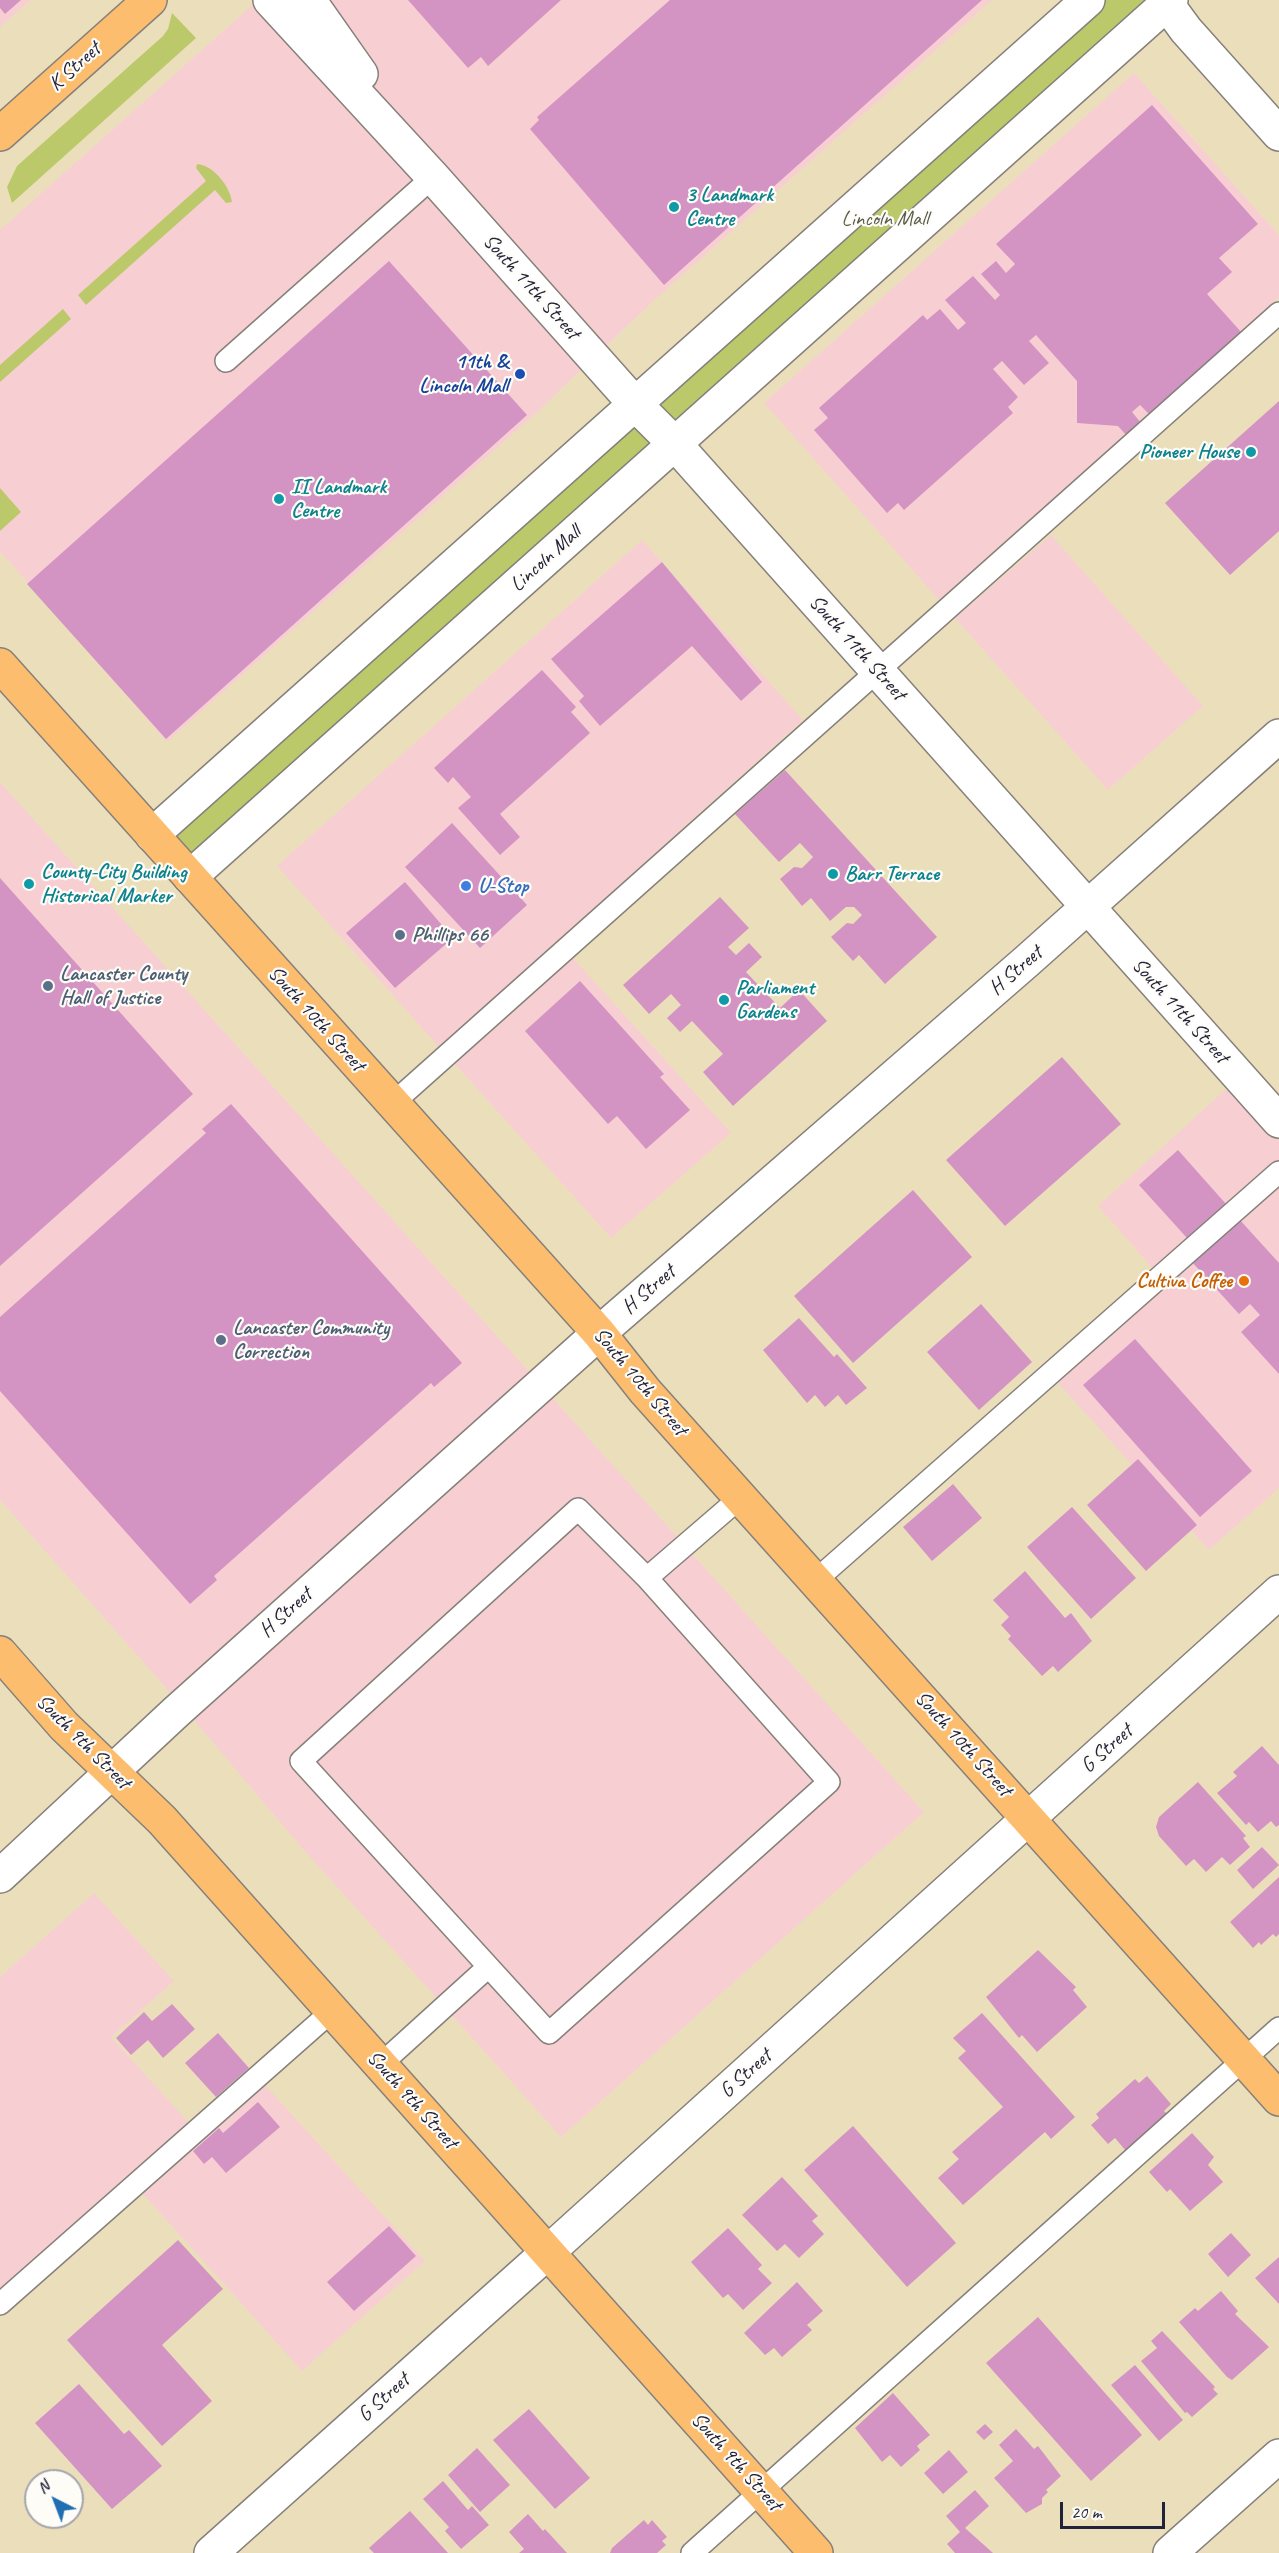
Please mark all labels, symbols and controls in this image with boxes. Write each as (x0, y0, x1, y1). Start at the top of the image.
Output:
street label: K Street (44, 37, 106, 97)
place label: 3 Landmark Centre (686, 182, 773, 232)
marker: 3 Landmark Centre (667, 200, 681, 214)
park label: Lincoln Mall (842, 206, 928, 232)
street label: South 11th Street (477, 229, 585, 345)
place label: 11th & Lincoln Mall (419, 349, 508, 399)
marker: 11th & Lincoln Mall (513, 367, 527, 381)
place label: Pioneer House (1139, 439, 1239, 465)
marker: Pioneer House (1244, 445, 1258, 459)
place label: II Landmark Centre (291, 474, 386, 524)
marker: II Landmark Centre (272, 492, 286, 506)
street label: Lincoln Mall (505, 521, 587, 597)
street label: South 11th Street (803, 590, 911, 706)
place label: County-City Building Historical Marker (41, 859, 187, 909)
place label: Barr Terrace (845, 861, 939, 887)
marker: Barr Terrace (826, 867, 840, 881)
place label: U-Stop (478, 873, 528, 899)
marker: County-City Building Historical Marker (22, 877, 36, 891)
marker: U-Stop (459, 879, 473, 893)
place label: Phillips 66 (412, 922, 488, 948)
marker: Phillips 66 (393, 928, 407, 942)
street label: H Street (984, 941, 1048, 1001)
street label: South 11th Street (1126, 953, 1234, 1069)
place label: Lancaster County Hall of Justice (60, 961, 187, 1011)
street label: South 10th Street (262, 961, 370, 1077)
place label: Parliament Gardens (736, 975, 814, 1025)
marker: Lancaster County Hall of Justice (41, 979, 55, 993)
marker: Parliament Gardens (717, 993, 731, 1007)
street label: H Street (617, 1260, 681, 1320)
place label: Cultiva Coffee (1136, 1268, 1232, 1294)
marker: Cultiva Coffee (1237, 1274, 1251, 1288)
place label: Lancaster Community Correction (233, 1315, 389, 1365)
street label: South 10th Street (588, 1323, 692, 1441)
marker: Lancaster Community Correction (214, 1333, 228, 1347)
street label: H Street (254, 1583, 318, 1643)
street label: South 10th Street (909, 1686, 1017, 1802)
street label: South 9th Street (30, 1689, 136, 1795)
street label: G Street (1076, 1719, 1138, 1779)
street label: G Street (715, 2044, 777, 2104)
street label: South 9th Street (361, 2046, 463, 2154)
street label: G Street (353, 2368, 415, 2428)
street label: South 9th Street (685, 2408, 787, 2516)
north arrow (24, 2469, 84, 2529)
text: N (33, 2476, 54, 2498)
scale bar (1063, 2490, 1168, 2528)
text: 20 m (1071, 2501, 1102, 2523)

